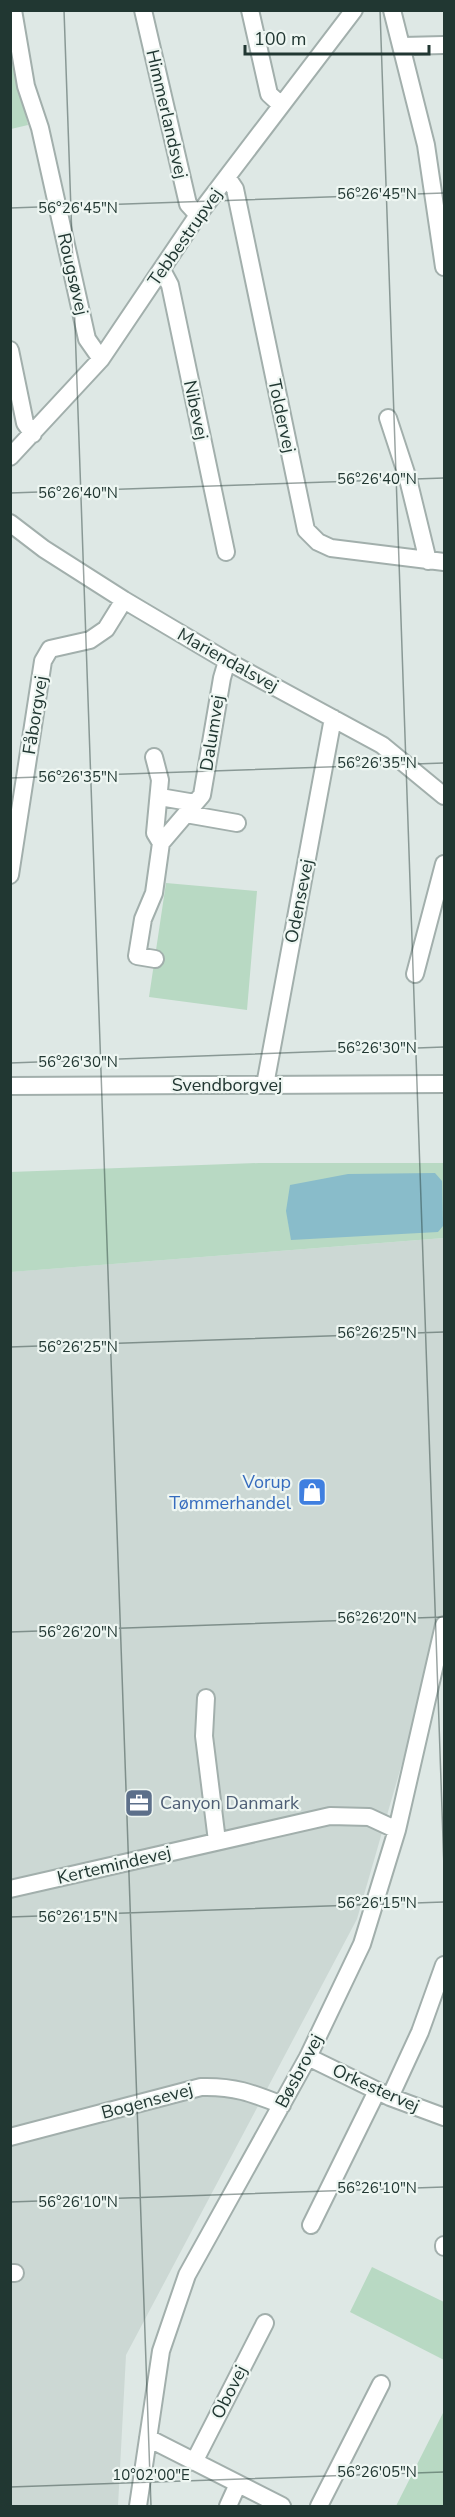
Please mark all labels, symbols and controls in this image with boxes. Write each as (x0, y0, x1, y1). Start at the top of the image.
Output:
scale bar (245, 18, 430, 56)
text: 100 m (254, 27, 306, 51)
street label: Himmerlandsvej (140, 47, 194, 181)
street label: Tebbestrupvej (142, 183, 228, 291)
text: 56°26'45"N (337, 184, 417, 204)
text: 56°26'45"N (38, 198, 118, 218)
street label: Rougsøvej (52, 230, 94, 318)
street label: Toldervej (262, 377, 302, 455)
street label: Nibevej (178, 378, 214, 442)
text: 56°26'40"N (337, 469, 417, 489)
text: 56°26'40"N (38, 483, 118, 503)
street label: Mariendalsvej (173, 622, 283, 698)
street label: Fåborgvej (17, 674, 53, 756)
street label: Dalumvej (194, 693, 230, 773)
text: 56°26'35"N (337, 753, 417, 773)
text: 56°26'35"N (38, 767, 118, 787)
street label: Odensevej (279, 857, 319, 945)
text: 56°26'30"N (337, 1038, 417, 1058)
text: 56°26'30"N (38, 1052, 118, 1072)
street label: Svendborgvej (172, 1073, 282, 1097)
text: 56°26'25"N (337, 1323, 417, 1343)
text: 56°26'25"N (38, 1337, 118, 1357)
place label: Vorup Tømmerhandel (169, 1470, 292, 1515)
shop icon: Vorup Tømmerhandel (296, 1476, 328, 1508)
text: 56°26'20"N (337, 1608, 417, 1628)
text: 56°26'20"N (38, 1622, 118, 1642)
office icon: Canyon Danmark (123, 1787, 155, 1819)
place label: Canyon Danmark (160, 1791, 300, 1815)
street label: Kertemindevej (55, 1840, 173, 1890)
text: 56°26'15"N (337, 1893, 417, 1913)
text: 56°26'15"N (38, 1907, 118, 1927)
street label: Bøsbrovej (270, 2030, 328, 2112)
street label: Orkestervej (329, 2058, 423, 2118)
street label: Bogensevej (99, 2077, 195, 2125)
text: 56°26'10"N (337, 2178, 417, 2198)
text: 56°26'10"N (38, 2192, 118, 2212)
street label: Obovej (205, 2361, 253, 2423)
text: 56°26'05"N (337, 2462, 417, 2482)
text: 10°02'00"E (112, 2465, 190, 2485)

